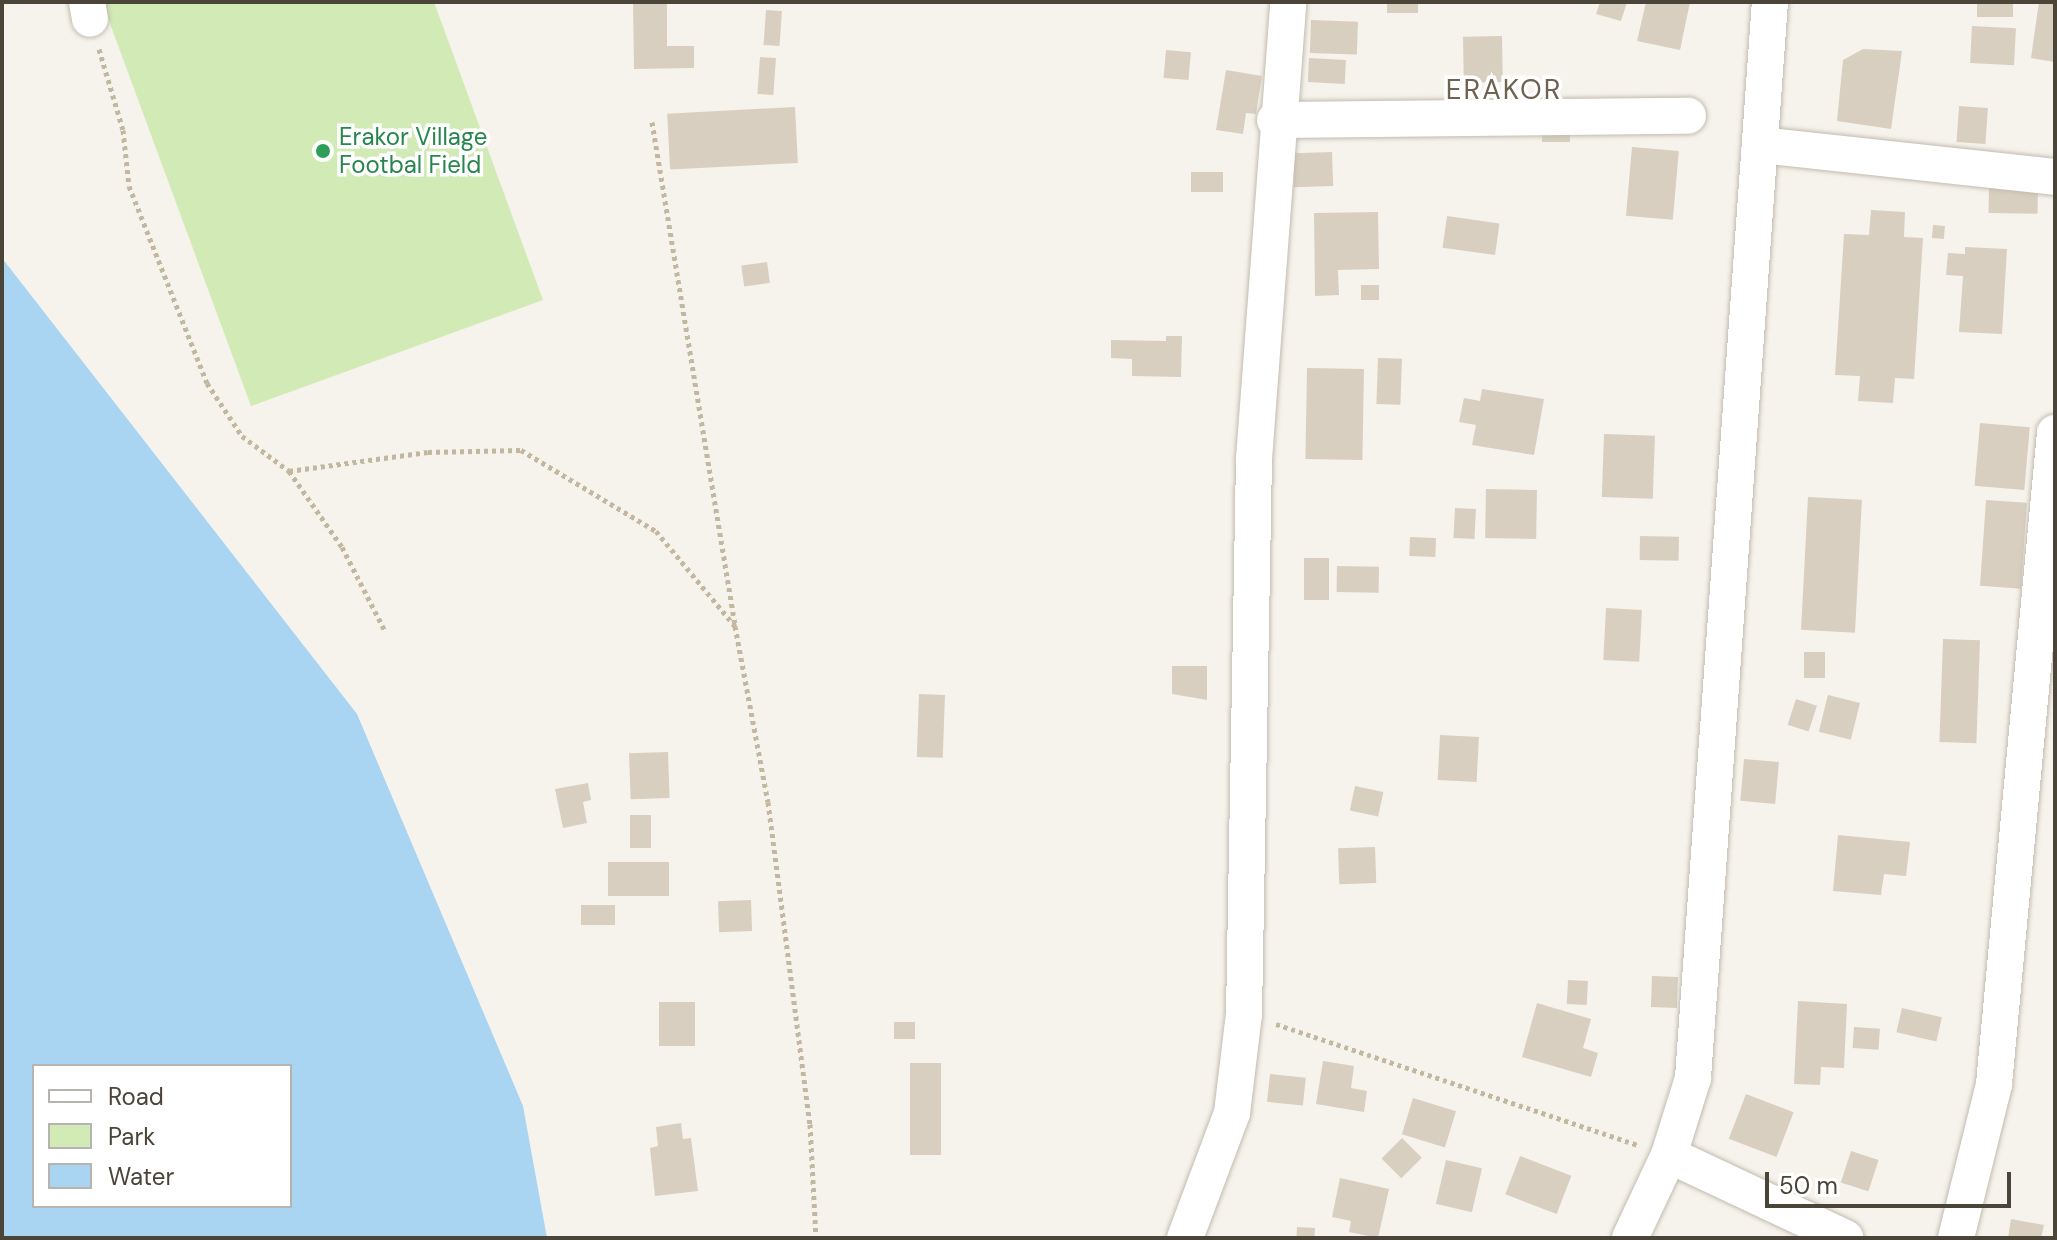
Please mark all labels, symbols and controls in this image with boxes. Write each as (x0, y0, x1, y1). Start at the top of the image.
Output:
district label: ERAKOR (1446, 73, 1562, 107)
place label: Erakor Village Footbal Field (339, 123, 487, 179)
marker: Erakor Village Footbal Field (314, 142, 332, 160)
legend (32, 1064, 292, 1208)
text: Road (108, 1081, 164, 1112)
text: Park (108, 1121, 155, 1152)
scale bar (1769, 1156, 2015, 1206)
text: Water (108, 1161, 174, 1192)
text: 50 m (1779, 1170, 1838, 1201)

